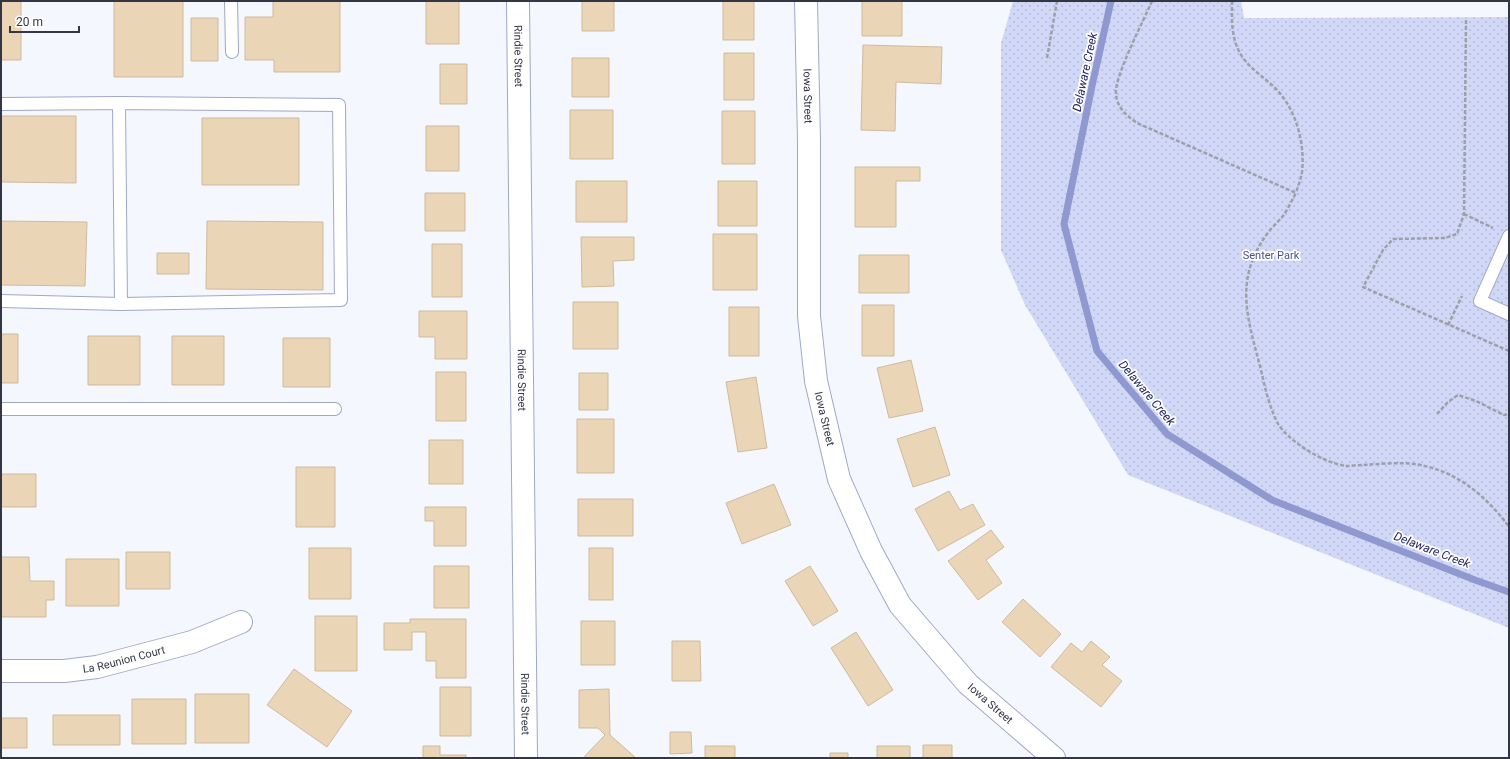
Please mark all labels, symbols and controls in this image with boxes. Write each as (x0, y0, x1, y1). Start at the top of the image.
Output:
scale bar (10, 8, 79, 34)
text: 20 m (16, 15, 43, 29)
street label: Rindie Street (511, 25, 525, 88)
water label: Delaware Creek (1070, 30, 1100, 113)
street label: Iowa Street (800, 68, 815, 124)
park label: Senter Park (1243, 249, 1300, 262)
street label: Rindie Street (515, 349, 528, 411)
water label: Delaware Creek (1116, 358, 1179, 429)
street label: Iowa Street (812, 390, 837, 447)
water label: Delaware Creek (1392, 529, 1473, 571)
street label: La Reunion Court (82, 643, 167, 676)
street label: Rindie Street (518, 673, 532, 735)
street label: Iowa Street (965, 681, 1016, 727)

